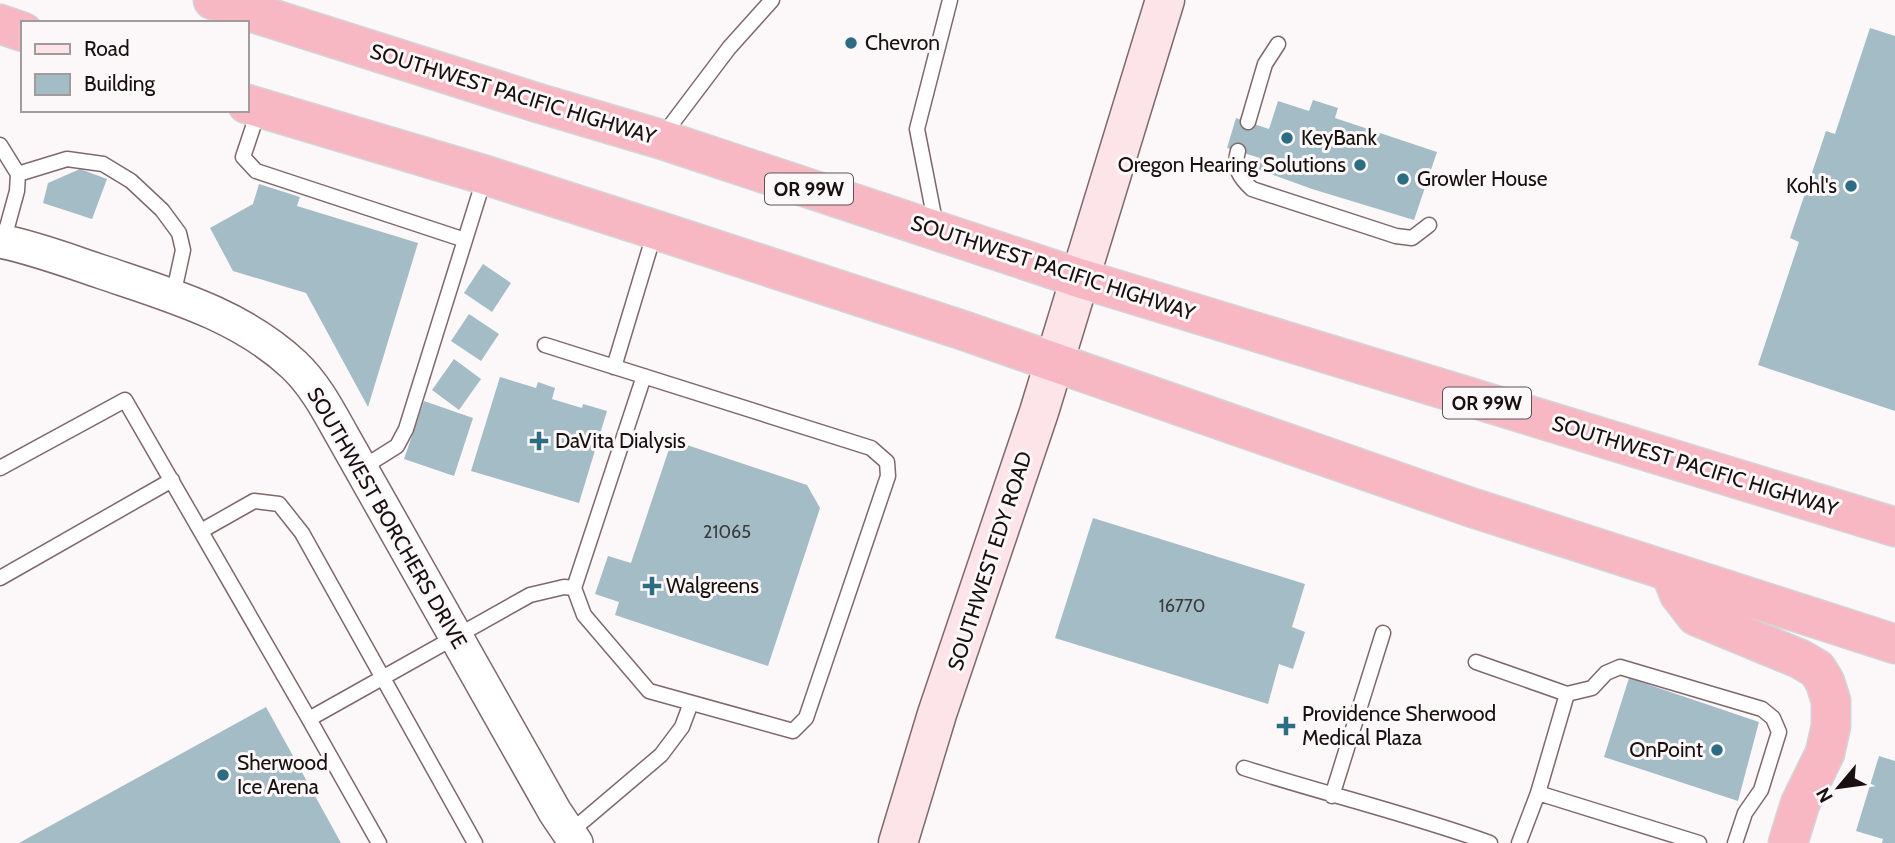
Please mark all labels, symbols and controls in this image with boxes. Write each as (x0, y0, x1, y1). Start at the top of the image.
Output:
legend (21, 21, 248, 112)
place label: Chevron (865, 30, 940, 55)
marker: Chevron (843, 35, 859, 51)
text: Road (84, 36, 130, 61)
street label: SOUTHWEST PACIFIC HIGHWAY (367, 38, 660, 149)
text: Building (84, 71, 156, 96)
place label: KeyBank (1301, 125, 1378, 150)
marker: KeyBank (1279, 130, 1295, 146)
place label: Oregon Hearing Solutions (1118, 152, 1346, 177)
marker: Oregon Hearing Solutions (1352, 157, 1368, 173)
place label: Growler House (1417, 166, 1548, 191)
marker: Growler House (1395, 171, 1411, 187)
place label: Kohl's (1786, 173, 1837, 198)
road number: OR 99W (765, 174, 853, 204)
marker: Kohl's (1843, 178, 1859, 194)
street label: SOUTHWEST PACIFIC HIGHWAY (908, 210, 1199, 326)
street label: SOUTHWEST BORCHERS DRIVE (302, 383, 473, 653)
road number: OR 99W (1443, 388, 1531, 418)
street label: SOUTHWEST PACIFIC HIGHWAY (1549, 410, 1842, 521)
place label: DaVita Dialysis (555, 428, 686, 453)
marker: DaVita Dialysis (529, 431, 549, 451)
street label: SOUTHWEST EDY ROAD (942, 448, 1037, 674)
house number: 21065 (703, 521, 751, 543)
place label: Walgreens (666, 573, 759, 598)
marker: Walgreens (644, 578, 660, 594)
house number: 16770 (1159, 595, 1205, 617)
place label: Providence Sherwood Medical Plaza (1302, 701, 1496, 750)
marker: Providence Sherwood Medical Plaza (1276, 716, 1296, 736)
place label: OnPoint (1629, 737, 1703, 762)
marker: OnPoint (1709, 742, 1725, 758)
place label: Sherwood Ice Arena (237, 750, 328, 799)
north arrow (1804, 752, 1874, 822)
marker: Sherwood Ice Arena (215, 767, 231, 783)
text: N (1811, 784, 1838, 806)

